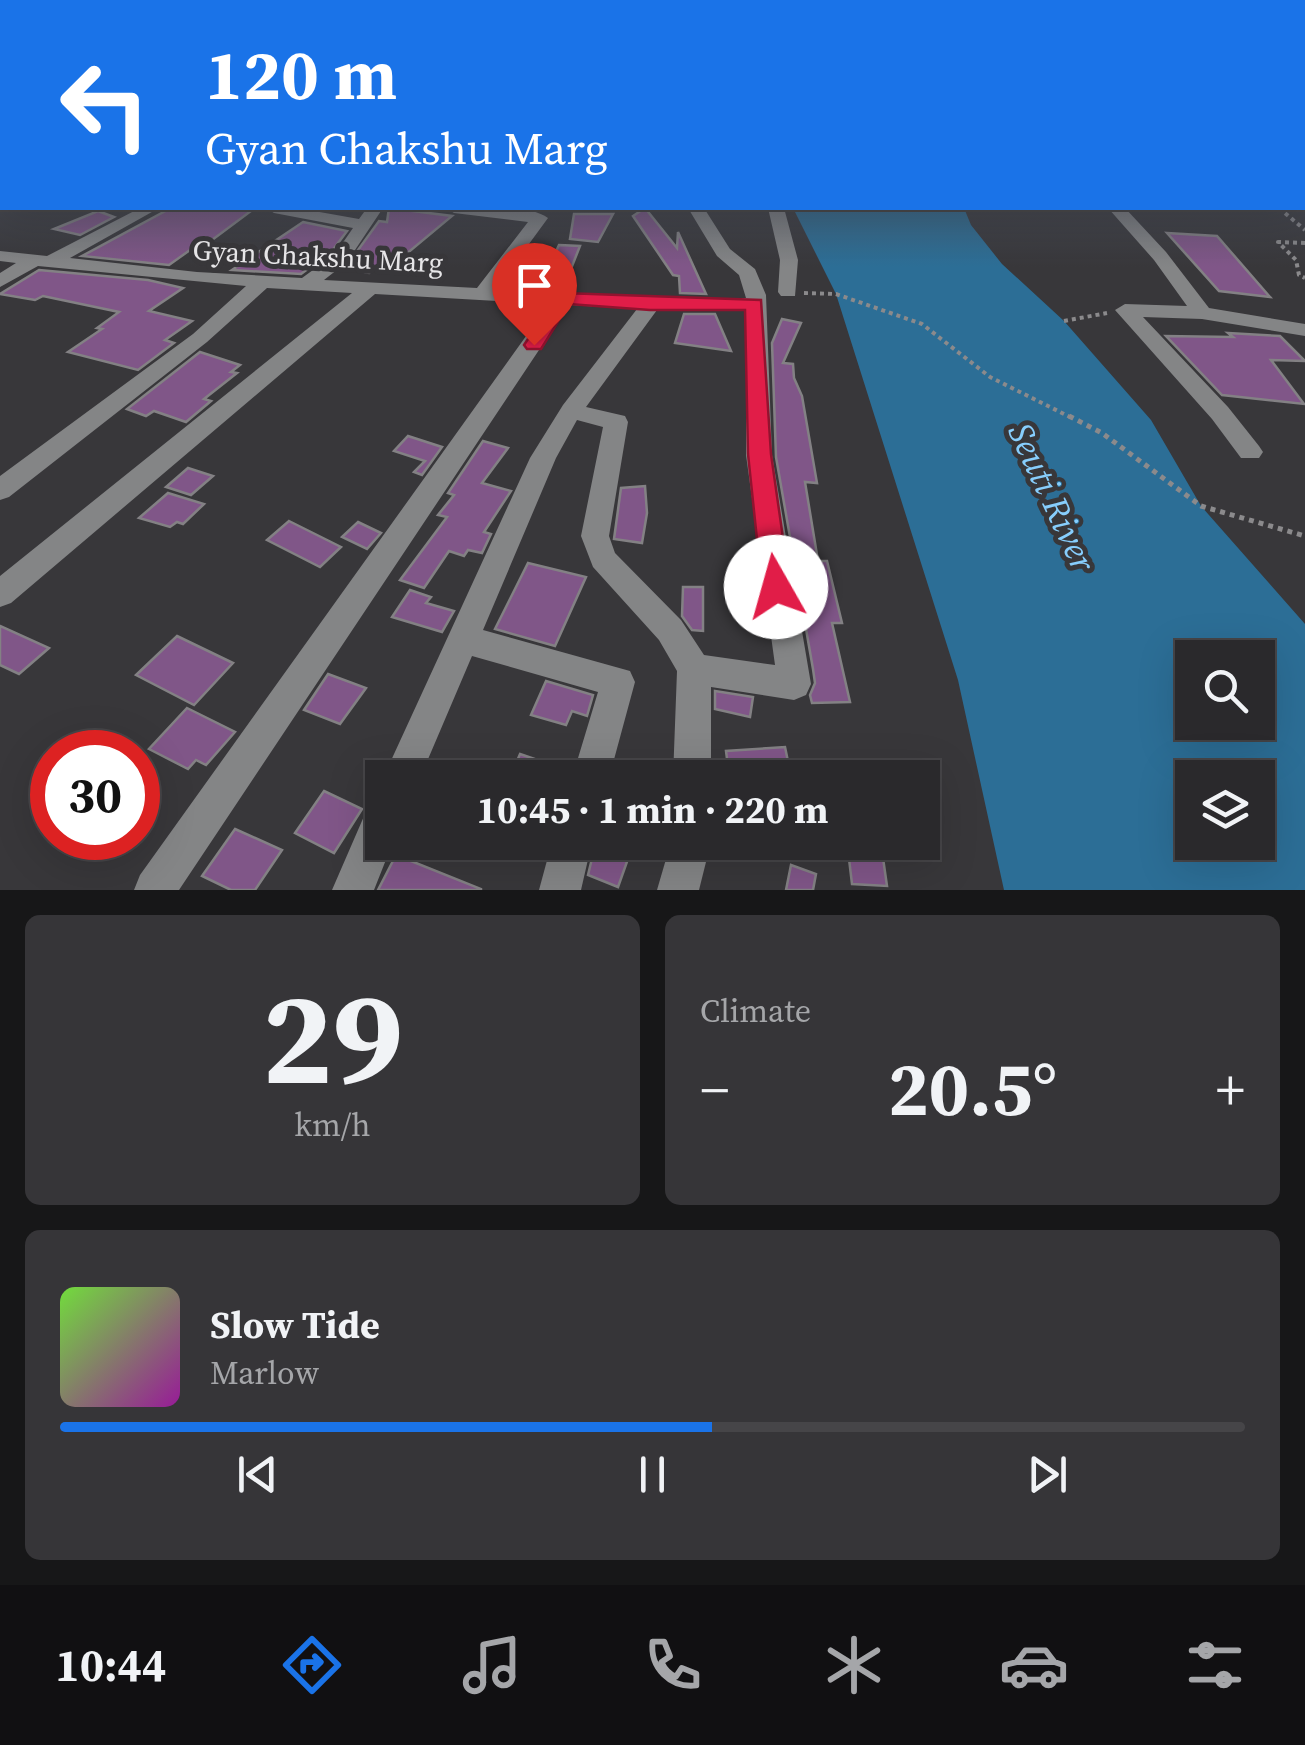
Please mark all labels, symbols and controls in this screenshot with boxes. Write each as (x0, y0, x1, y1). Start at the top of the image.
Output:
text: 120 m (205, 26, 397, 122)
icon: left (40, 40, 170, 170)
text: Gyan Chakshu Marg (205, 117, 608, 179)
street label: Gyan Chakshu Marg (192, 230, 444, 282)
pin (492, 243, 577, 346)
icon: arrive (507, 258, 562, 313)
water label: Seuti River (997, 415, 1108, 580)
position arrow (724, 535, 828, 639)
map controls (1175, 640, 1275, 860)
button: search (1175, 640, 1275, 740)
speed limit sign: 30 (30, 730, 160, 860)
button: layers (1175, 760, 1275, 860)
text: 10:45 · 1 min · 220 m (476, 784, 829, 836)
text: 29 (262, 948, 403, 1127)
text: Climate (700, 989, 811, 1033)
text: 20.5° (888, 1037, 1057, 1140)
text: − (700, 1052, 729, 1127)
text: + (1216, 1052, 1245, 1127)
text: km/h (294, 1103, 371, 1147)
text: Slow Tide (210, 1299, 380, 1351)
text: Marlow (210, 1351, 319, 1395)
icon: previous (230, 1447, 285, 1502)
icon: pause (625, 1447, 680, 1502)
icon: next (1020, 1447, 1075, 1502)
icon: directions (277, 1630, 347, 1700)
icon: music (457, 1630, 527, 1700)
icon: phone (638, 1630, 708, 1700)
icon: climate (819, 1630, 889, 1700)
icon: car (999, 1630, 1069, 1700)
icon: filters (1180, 1630, 1250, 1700)
text: 10:44 (55, 1634, 166, 1696)

